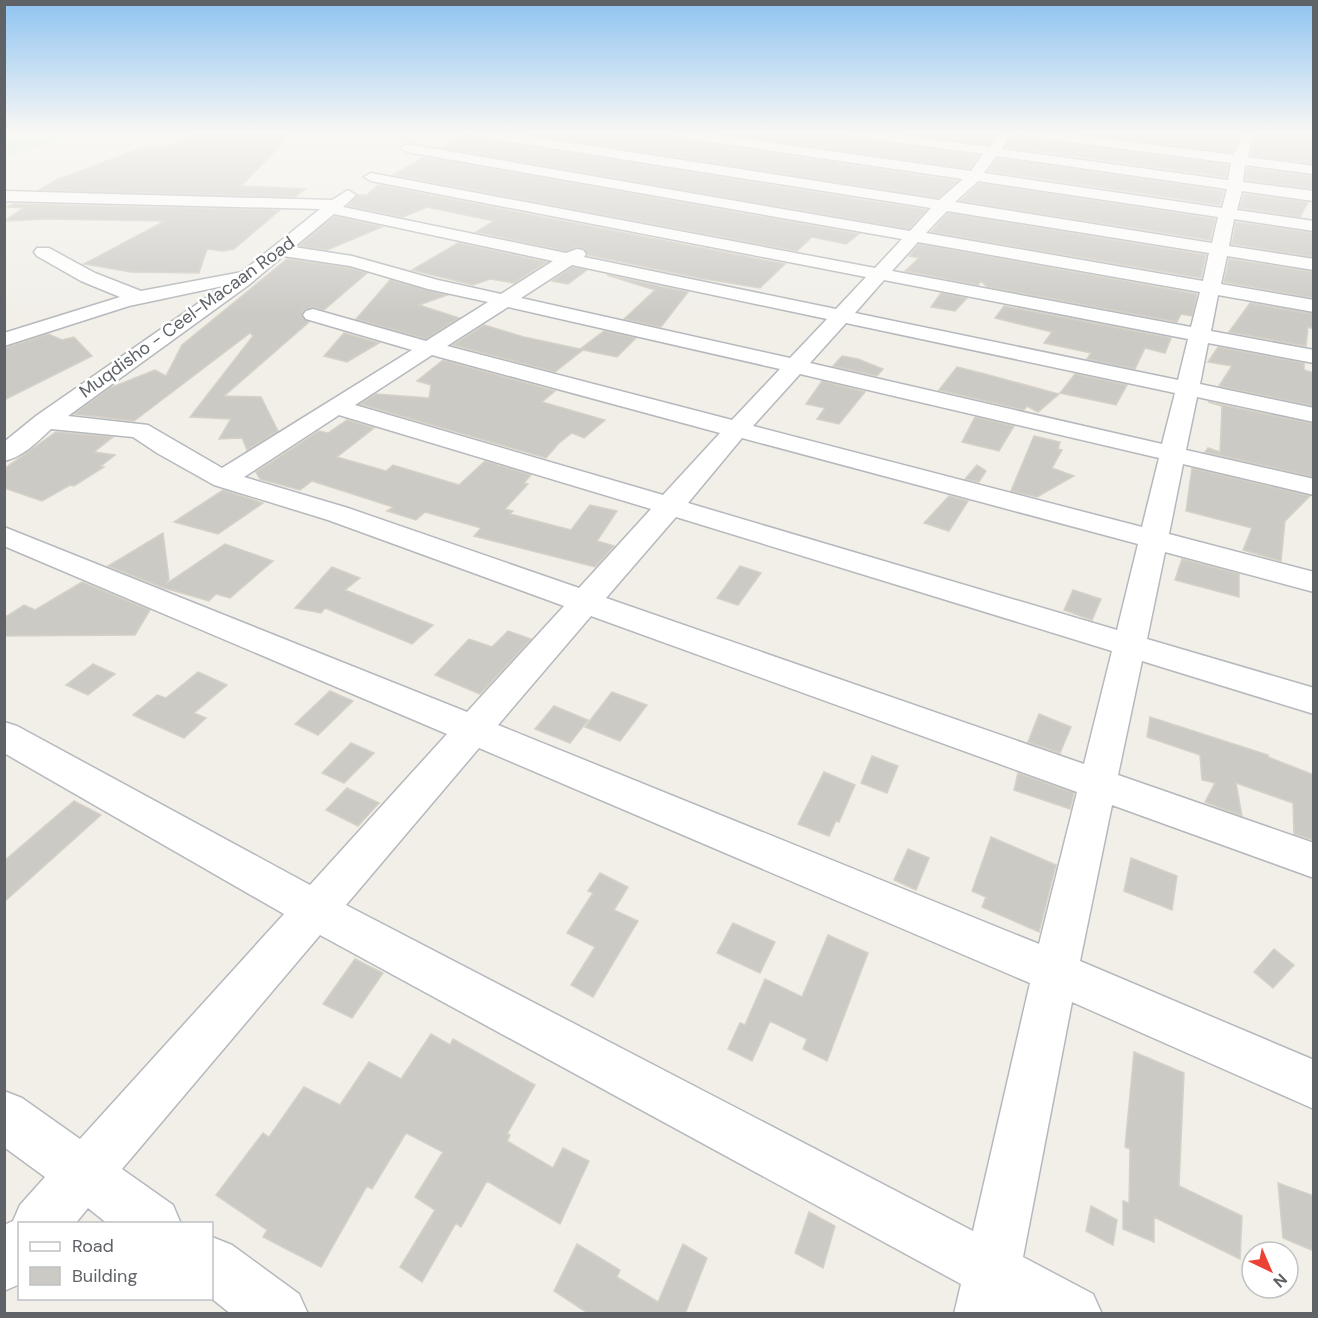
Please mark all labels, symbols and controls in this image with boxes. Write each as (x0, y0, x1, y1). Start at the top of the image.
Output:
street label: Muqdisho - Ceel-Macaan Road (75, 231, 299, 403)
legend (18, 1222, 213, 1300)
text: Road (72, 1234, 114, 1258)
north arrow (1240, 1240, 1300, 1300)
text: Building (72, 1264, 137, 1288)
text: N (1269, 1269, 1292, 1292)

